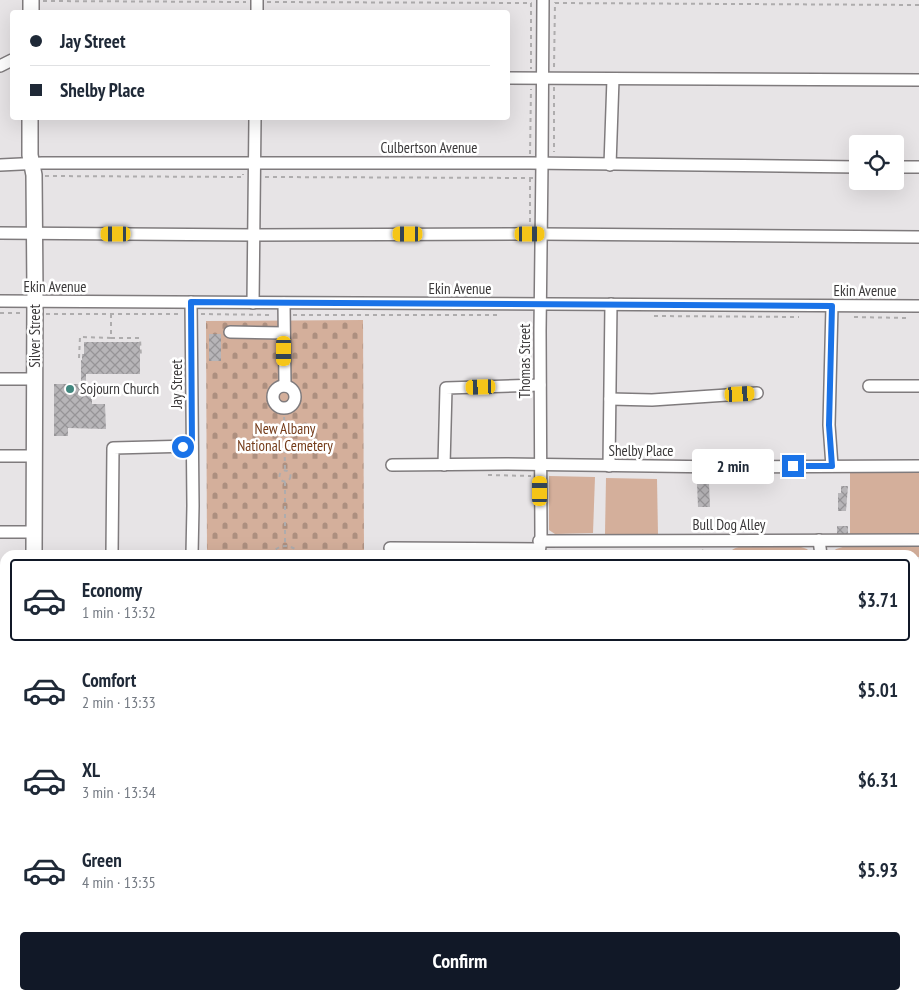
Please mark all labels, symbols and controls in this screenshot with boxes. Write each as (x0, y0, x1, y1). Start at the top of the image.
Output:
text: Jay Street (60, 29, 126, 53)
text: Shelby Place (60, 78, 145, 102)
map controls (849, 135, 904, 190)
button: locate (849, 135, 904, 190)
street label: Culbertson Avenue (381, 138, 477, 157)
car (101, 227, 131, 242)
car (393, 227, 423, 242)
car (515, 227, 545, 242)
street label: Ekin Avenue (24, 277, 86, 296)
street label: Ekin Avenue (429, 279, 491, 298)
street label: Ekin Avenue (834, 281, 896, 300)
street label: Silver Street (25, 304, 44, 368)
street label: Thomas Street (515, 324, 534, 398)
car (276, 336, 291, 366)
street label: Jay Street (167, 359, 186, 410)
place label: Sojourn Church (80, 379, 159, 398)
car (465, 379, 496, 395)
marker: Sojourn Church (64, 383, 76, 395)
car (724, 386, 755, 402)
park label: New Albany National Cemetery (237, 419, 333, 455)
route start (172, 436, 194, 458)
street label: Shelby Place (609, 441, 674, 460)
callout: 2 min (693, 448, 776, 484)
route end (782, 455, 804, 477)
text: 2 min (717, 456, 749, 476)
car (532, 476, 547, 506)
street label: Bull Dog Alley (692, 515, 766, 534)
icon: car (22, 578, 67, 623)
text: Economy (82, 578, 142, 602)
text: $3.71 (858, 588, 898, 612)
text: 1 min · 13:32 (82, 602, 156, 622)
icon: car (22, 668, 67, 713)
text: Comfort (82, 668, 136, 692)
text: $5.01 (858, 678, 898, 702)
text: 2 min · 13:33 (82, 692, 156, 712)
icon: car (22, 758, 67, 803)
text: XL (82, 758, 100, 782)
text: $6.31 (858, 768, 898, 792)
text: 3 min · 13:34 (82, 782, 156, 802)
icon: car (22, 848, 67, 893)
text: Green (82, 848, 122, 872)
text: $5.93 (858, 858, 898, 882)
text: 4 min · 13:35 (82, 872, 156, 892)
button: Confirm (20, 932, 900, 990)

